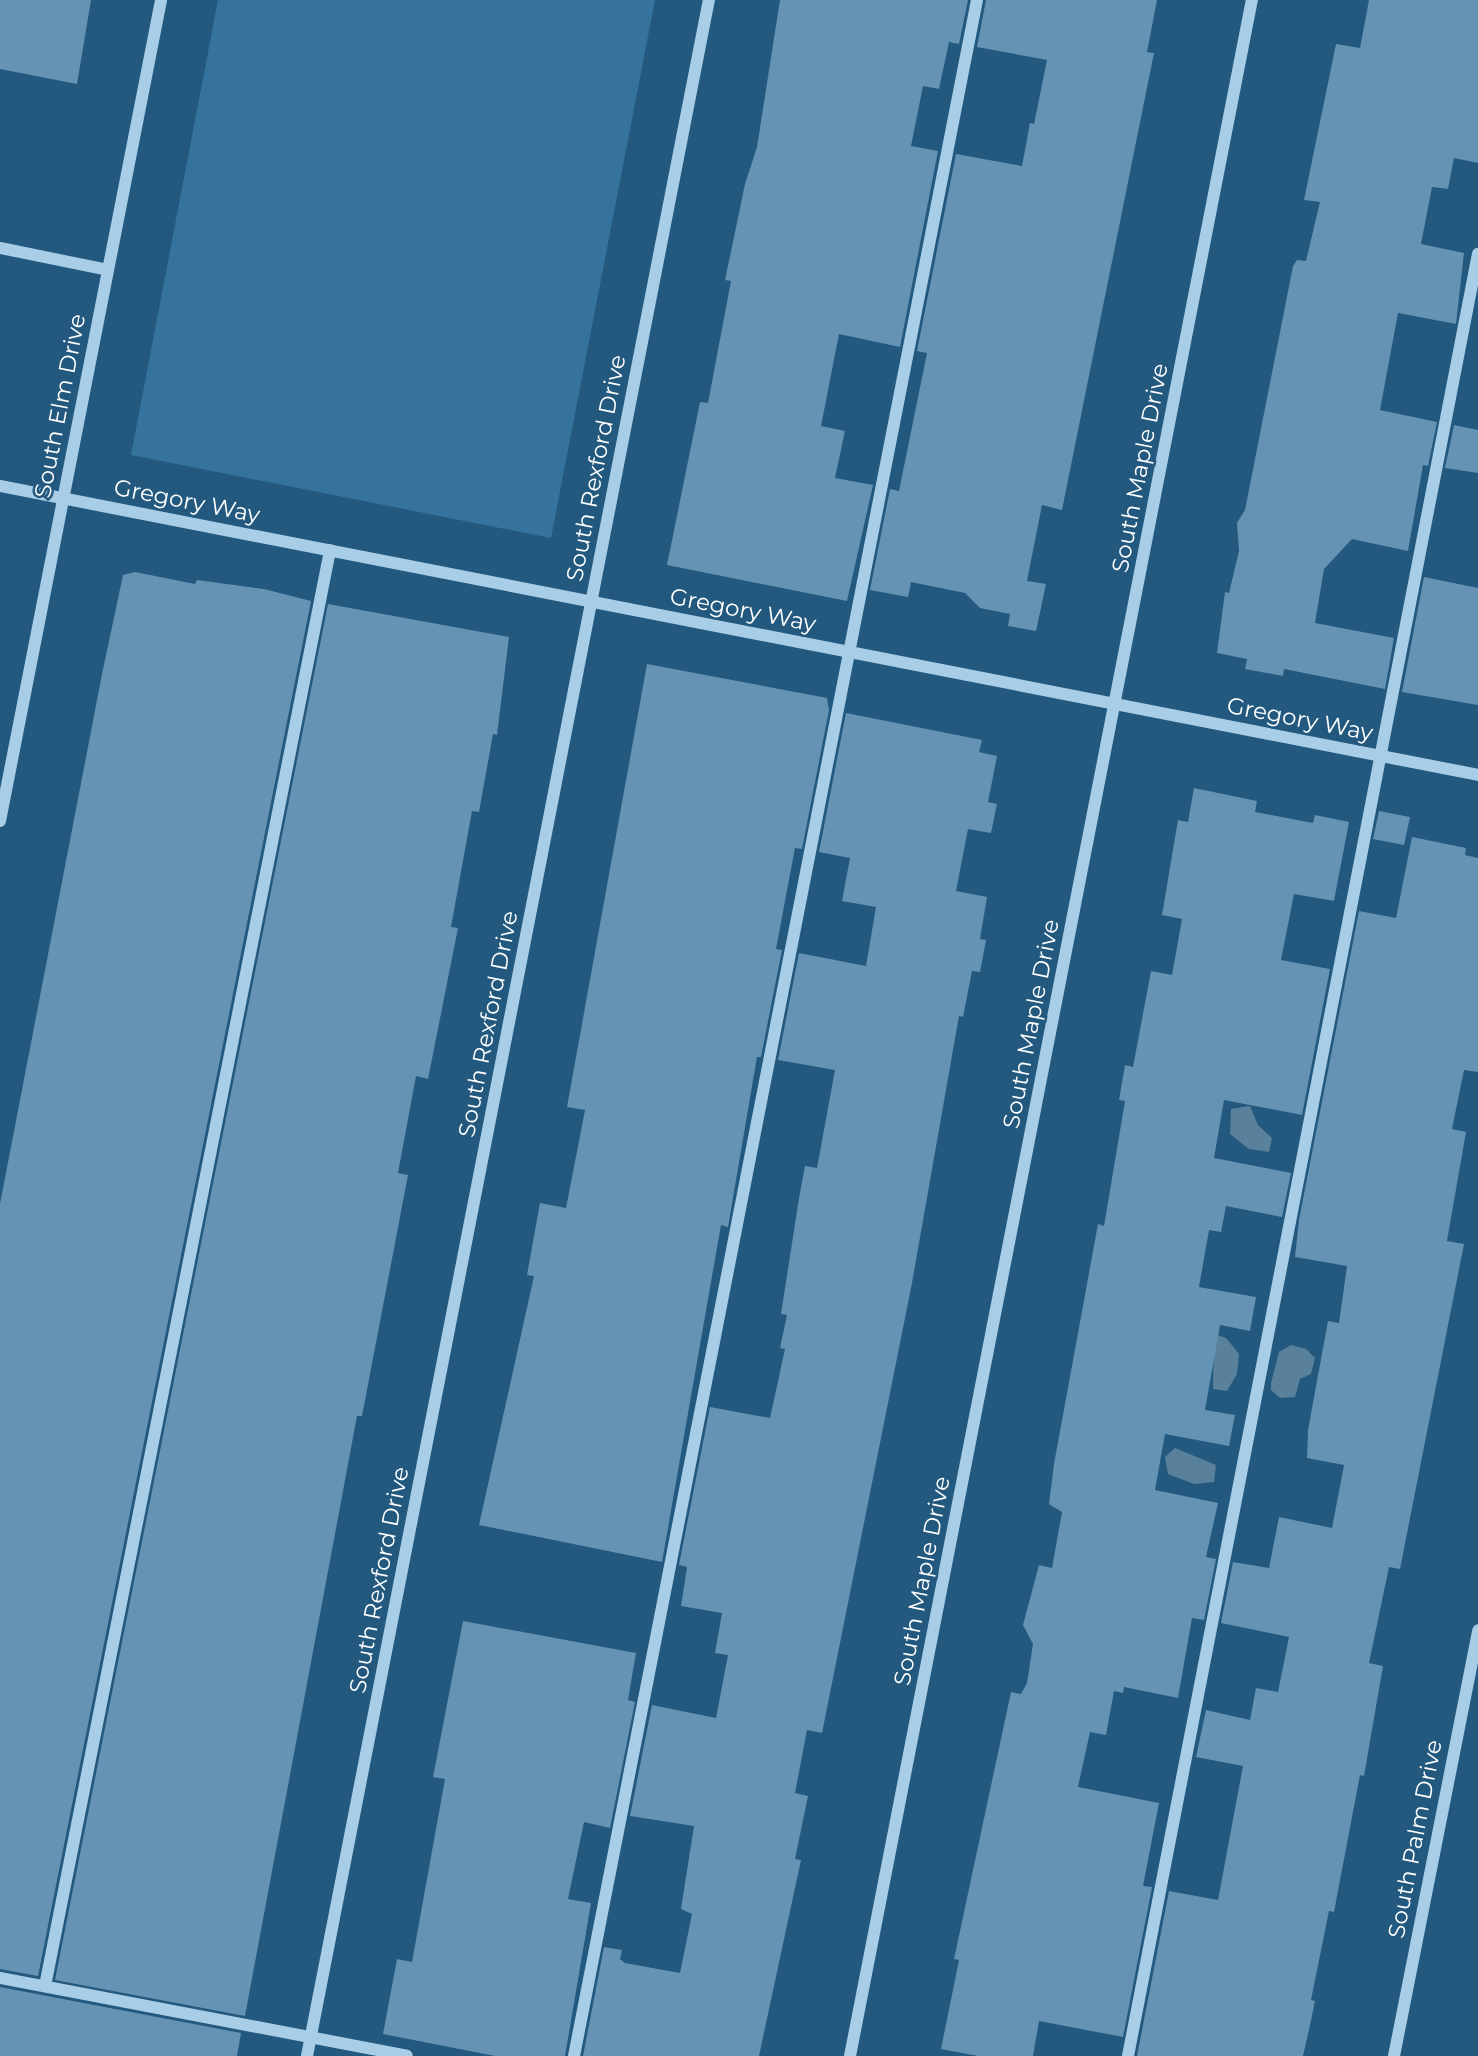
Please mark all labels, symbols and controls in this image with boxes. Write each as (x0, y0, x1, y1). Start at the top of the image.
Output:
street label: South Elm Drive (29, 311, 91, 501)
street label: South Rexford Drive (560, 352, 632, 584)
street label: South Maple Drive (1106, 361, 1174, 575)
street label: Gregory Way (112, 473, 262, 529)
street label: Gregory Way (668, 582, 818, 638)
street label: Gregory Way (1225, 691, 1375, 747)
street label: South Rexford Drive (452, 908, 524, 1140)
street label: South Maple Drive (997, 917, 1065, 1131)
street label: South Rexford Drive (343, 1464, 415, 1696)
street label: South Maple Drive (888, 1474, 956, 1688)
street label: South Palm Drive (1382, 1737, 1448, 1941)

